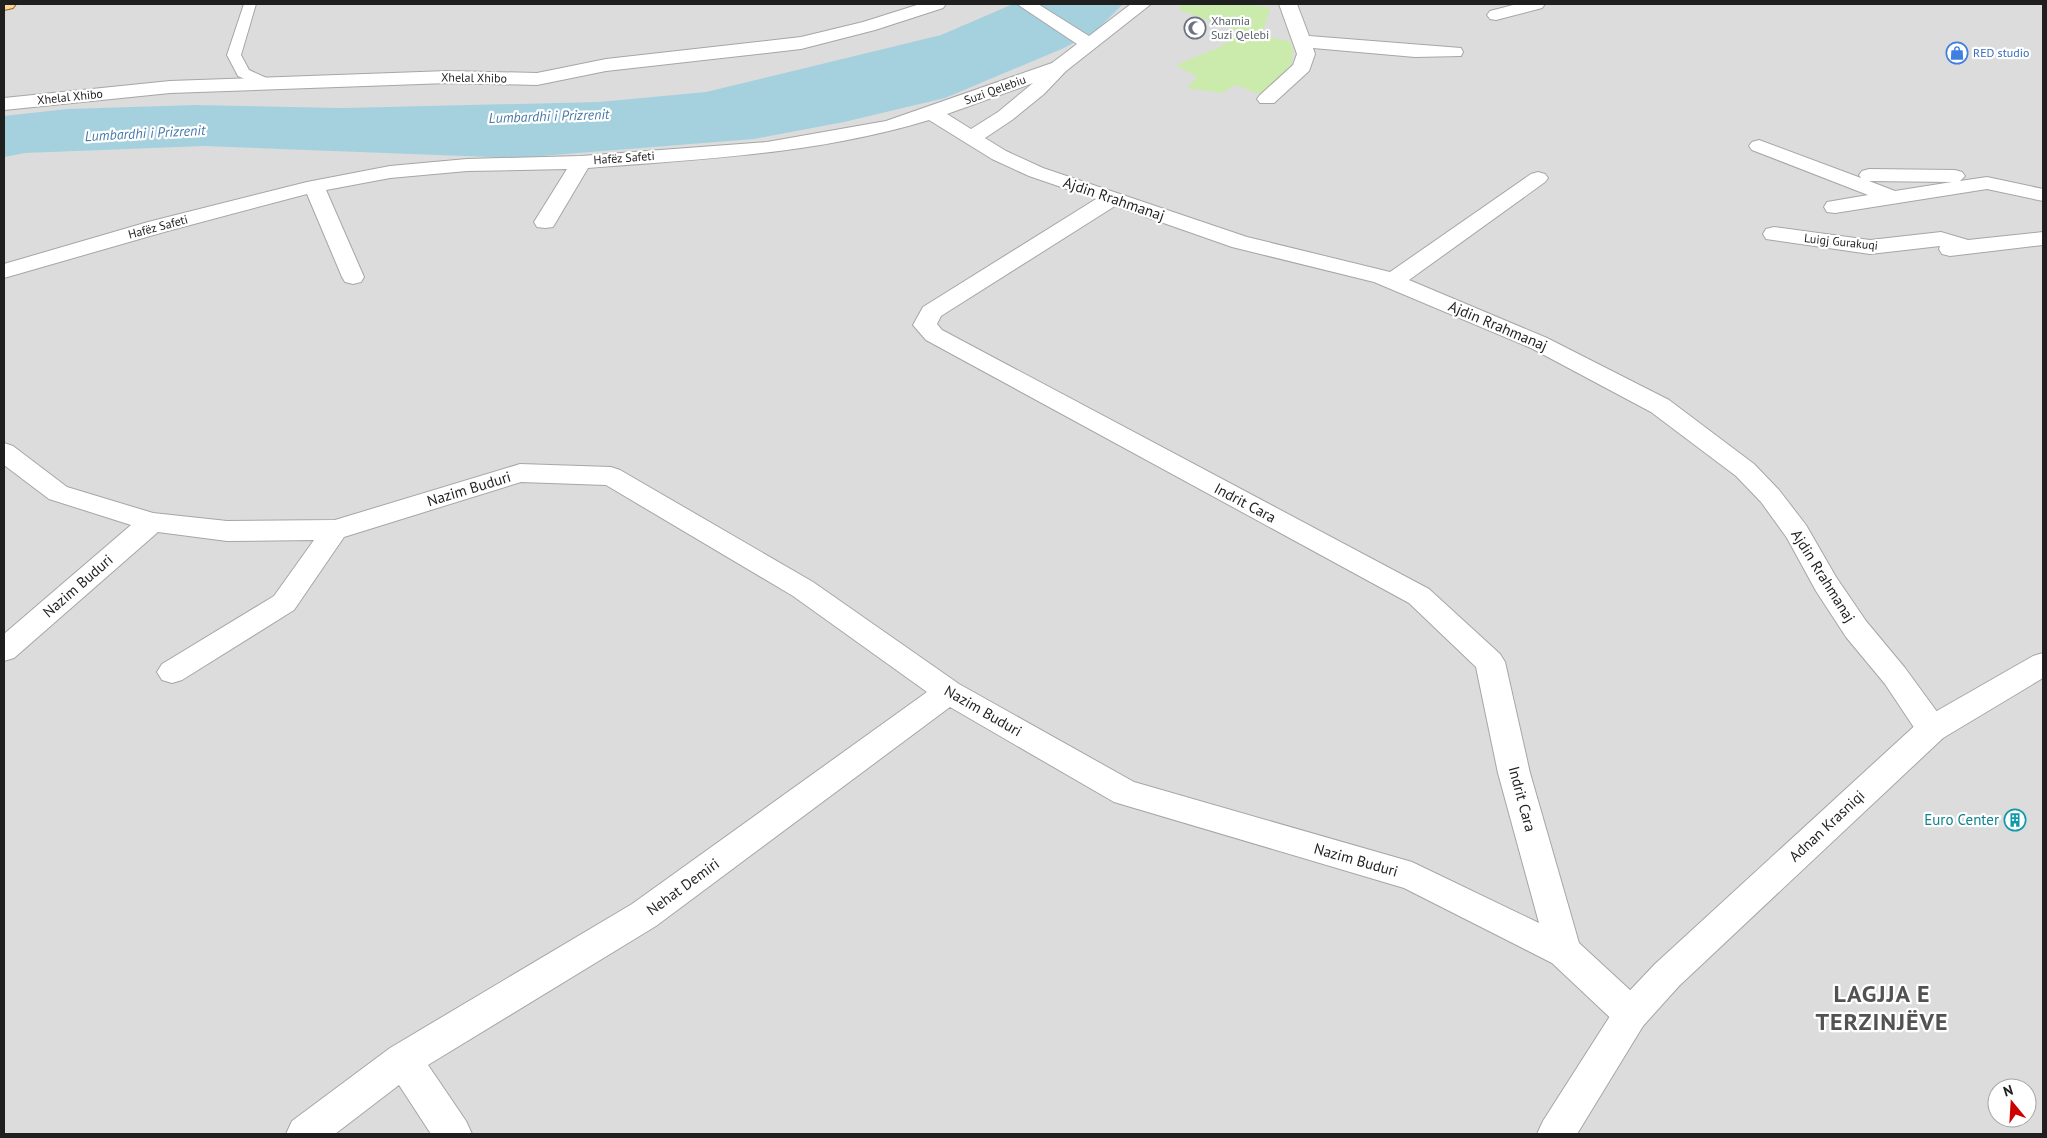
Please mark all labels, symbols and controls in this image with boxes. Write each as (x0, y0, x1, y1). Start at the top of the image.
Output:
place label: Xhamia Suzi Qelebi (1211, 13, 1269, 42)
mosque icon: Xhamia Suzi Qelebi (1183, 16, 1207, 40)
shop icon: RED studio (1945, 41, 1969, 65)
place label: RED studio (1973, 45, 2029, 60)
street label: Xhelal Xhibo (441, 69, 507, 86)
street label: Suzi Qelebiu (962, 71, 1028, 108)
street label: Xhelal Xhibo (36, 86, 104, 107)
water label: Lumbardhi i Prizrenit (488, 105, 610, 127)
water label: Lumbardhi i Prizrenit (84, 121, 206, 145)
street label: Hafëz Safeti (593, 148, 655, 167)
street label: Ajdin Rrahmanaj (1061, 172, 1167, 225)
street label: Hafëz Safeti (126, 211, 189, 242)
street label: Luigj Gurakuqi (1803, 230, 1879, 253)
street label: Ajdin Rrahmanaj (1446, 296, 1551, 355)
street label: Nazim Buduri (425, 467, 513, 510)
street label: Indrit Cara (1211, 478, 1279, 527)
street label: Ajdin Rrahmanaj (1787, 526, 1860, 626)
street label: Nazim Buduri (39, 550, 117, 621)
street label: Nazim Buduri (941, 681, 1025, 740)
street label: Indrit Cara (1505, 764, 1540, 834)
street label: Adnan Krasniqi (1785, 786, 1868, 866)
building icon: Euro Center (2003, 808, 2027, 832)
place label: Euro Center (1924, 810, 1999, 829)
street label: Nazim Buduri (1312, 838, 1400, 881)
street label: Nehat Demiri (643, 854, 723, 919)
district label: LAGJJA E TERZINJËVE (1815, 978, 1949, 1037)
north arrow (1987, 1078, 2037, 1128)
text: N (2001, 1081, 2015, 1101)

